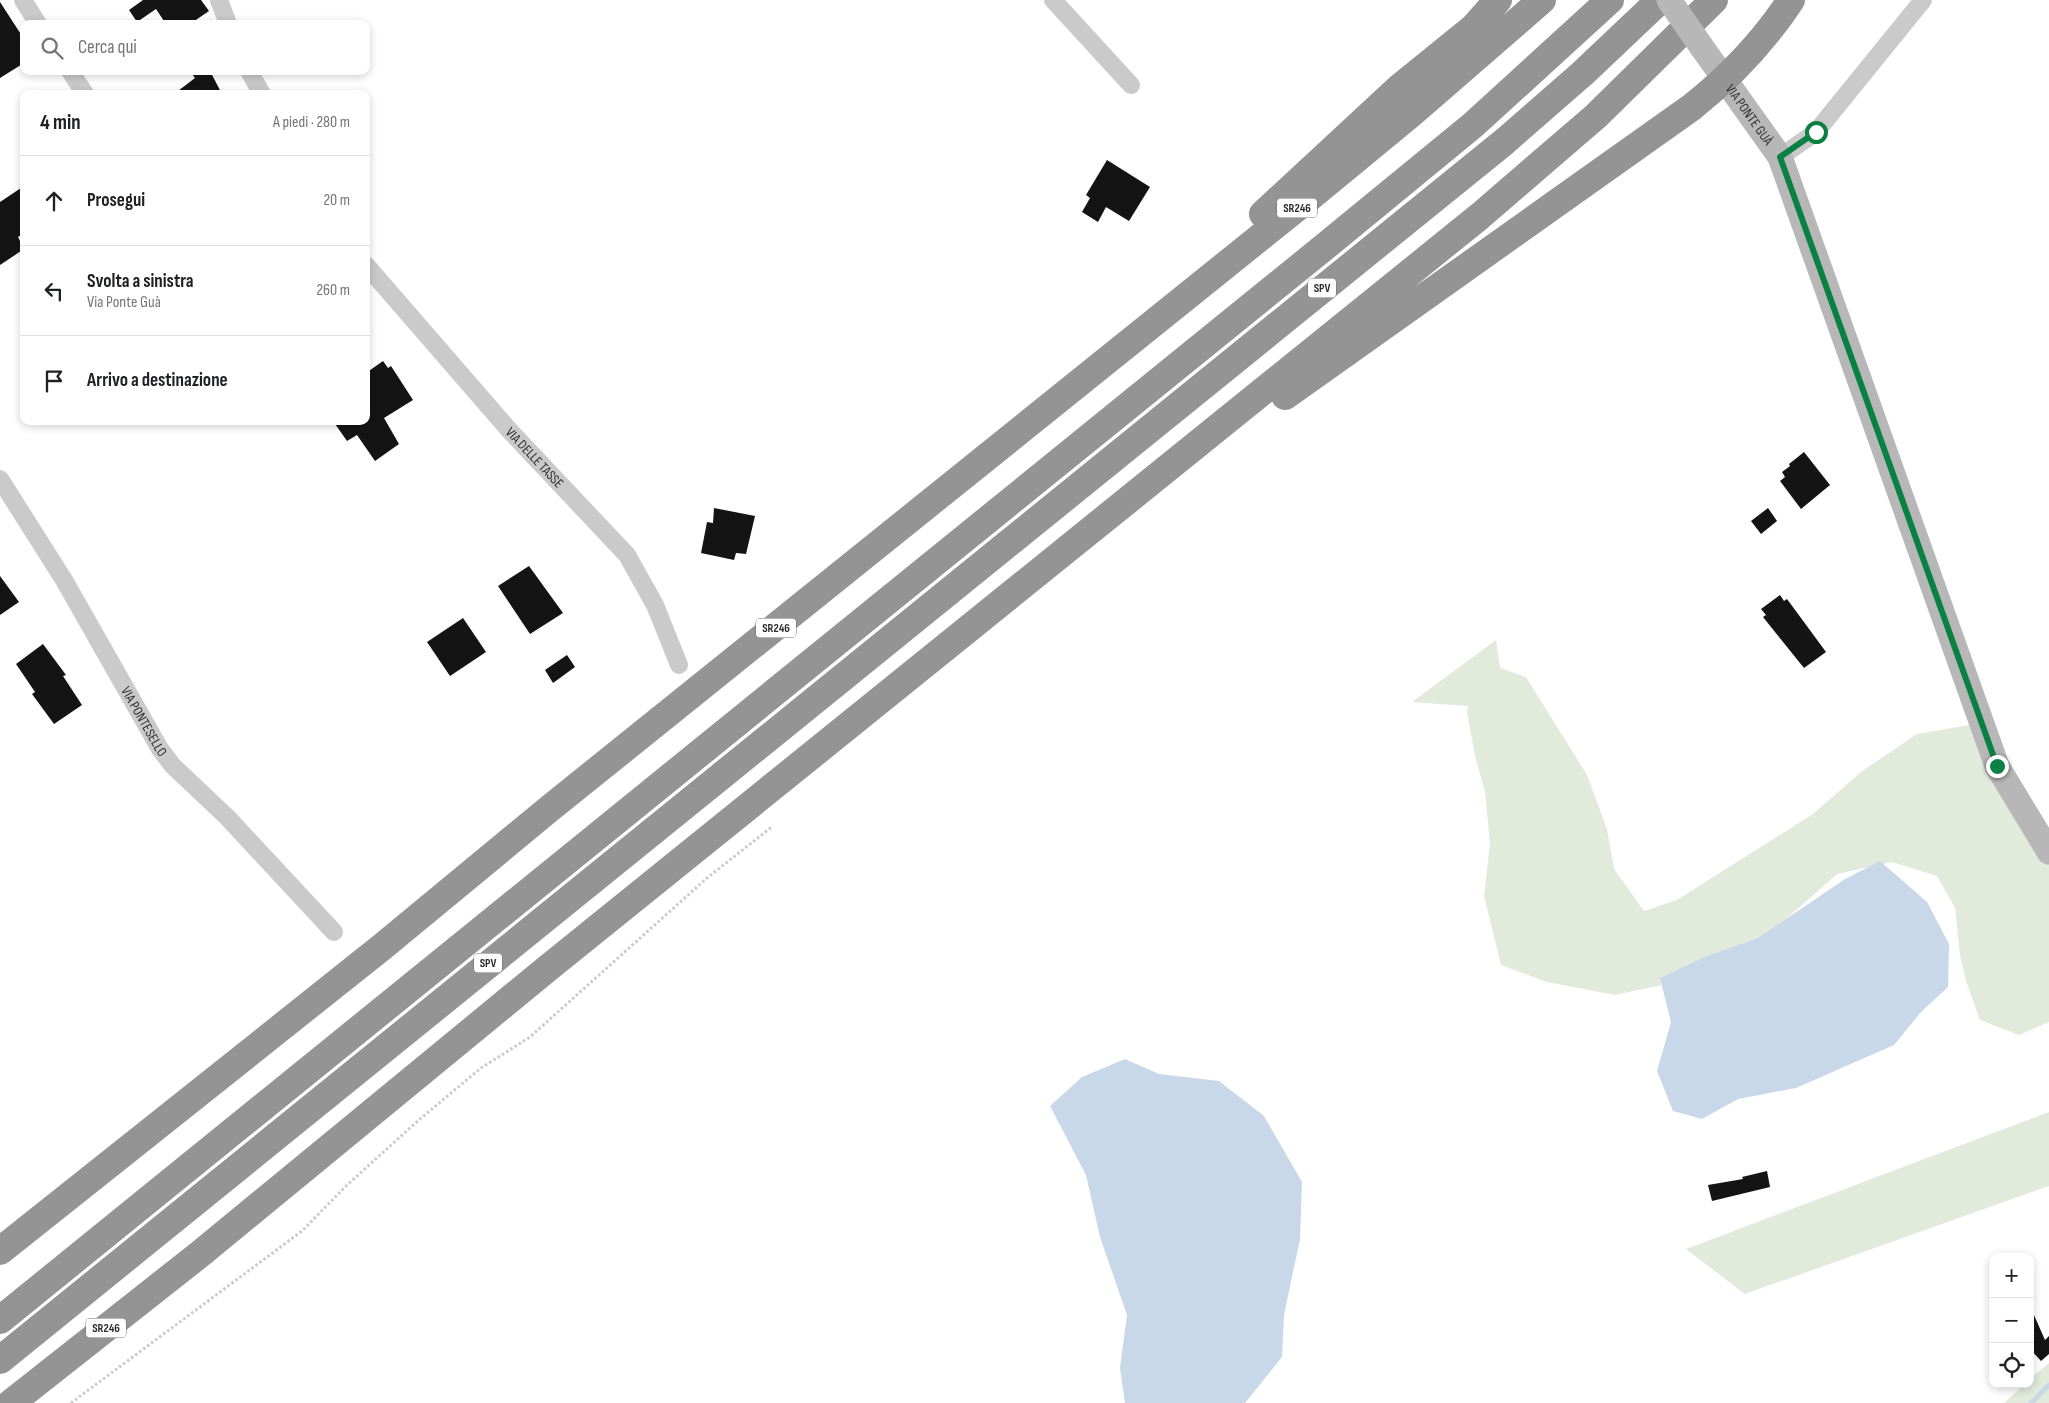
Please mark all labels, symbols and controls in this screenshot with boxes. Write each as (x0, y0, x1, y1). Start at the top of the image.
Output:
search box (20, 20, 370, 75)
icon: search (38, 34, 66, 62)
text: Cerca qui (78, 36, 137, 59)
street label: VIA PONTE GUÀ (1722, 81, 1777, 149)
text: 4 min (40, 110, 81, 135)
text: A piedi · 280 m (273, 113, 350, 132)
route start (1805, 121, 1828, 144)
icon: ahead (40, 187, 68, 215)
text: Prosegui (87, 189, 145, 212)
text: 20 m (323, 191, 350, 210)
road number: SR246 (1277, 198, 1317, 218)
text: Svolta a sinistra (87, 270, 194, 293)
icon: left (40, 277, 68, 305)
road number: SPV (1308, 278, 1336, 298)
text: 260 m (316, 281, 350, 300)
text: Via Ponte Guà (87, 293, 161, 312)
icon: arrive (40, 367, 68, 395)
text: Arrivo a destinazione (87, 369, 228, 392)
street label: VIA DELLE TASSE (502, 424, 567, 492)
road number: SR246 (756, 618, 796, 638)
street label: VIA PONTESELLO (117, 684, 171, 760)
route end (1986, 755, 2009, 778)
road number: SPV (474, 954, 502, 972)
map controls (1989, 1253, 2034, 1388)
button: + (1989, 1253, 2034, 1298)
button: − (1989, 1298, 2034, 1343)
road number: SR246 (86, 1319, 126, 1338)
button: locate (1989, 1343, 2034, 1388)

